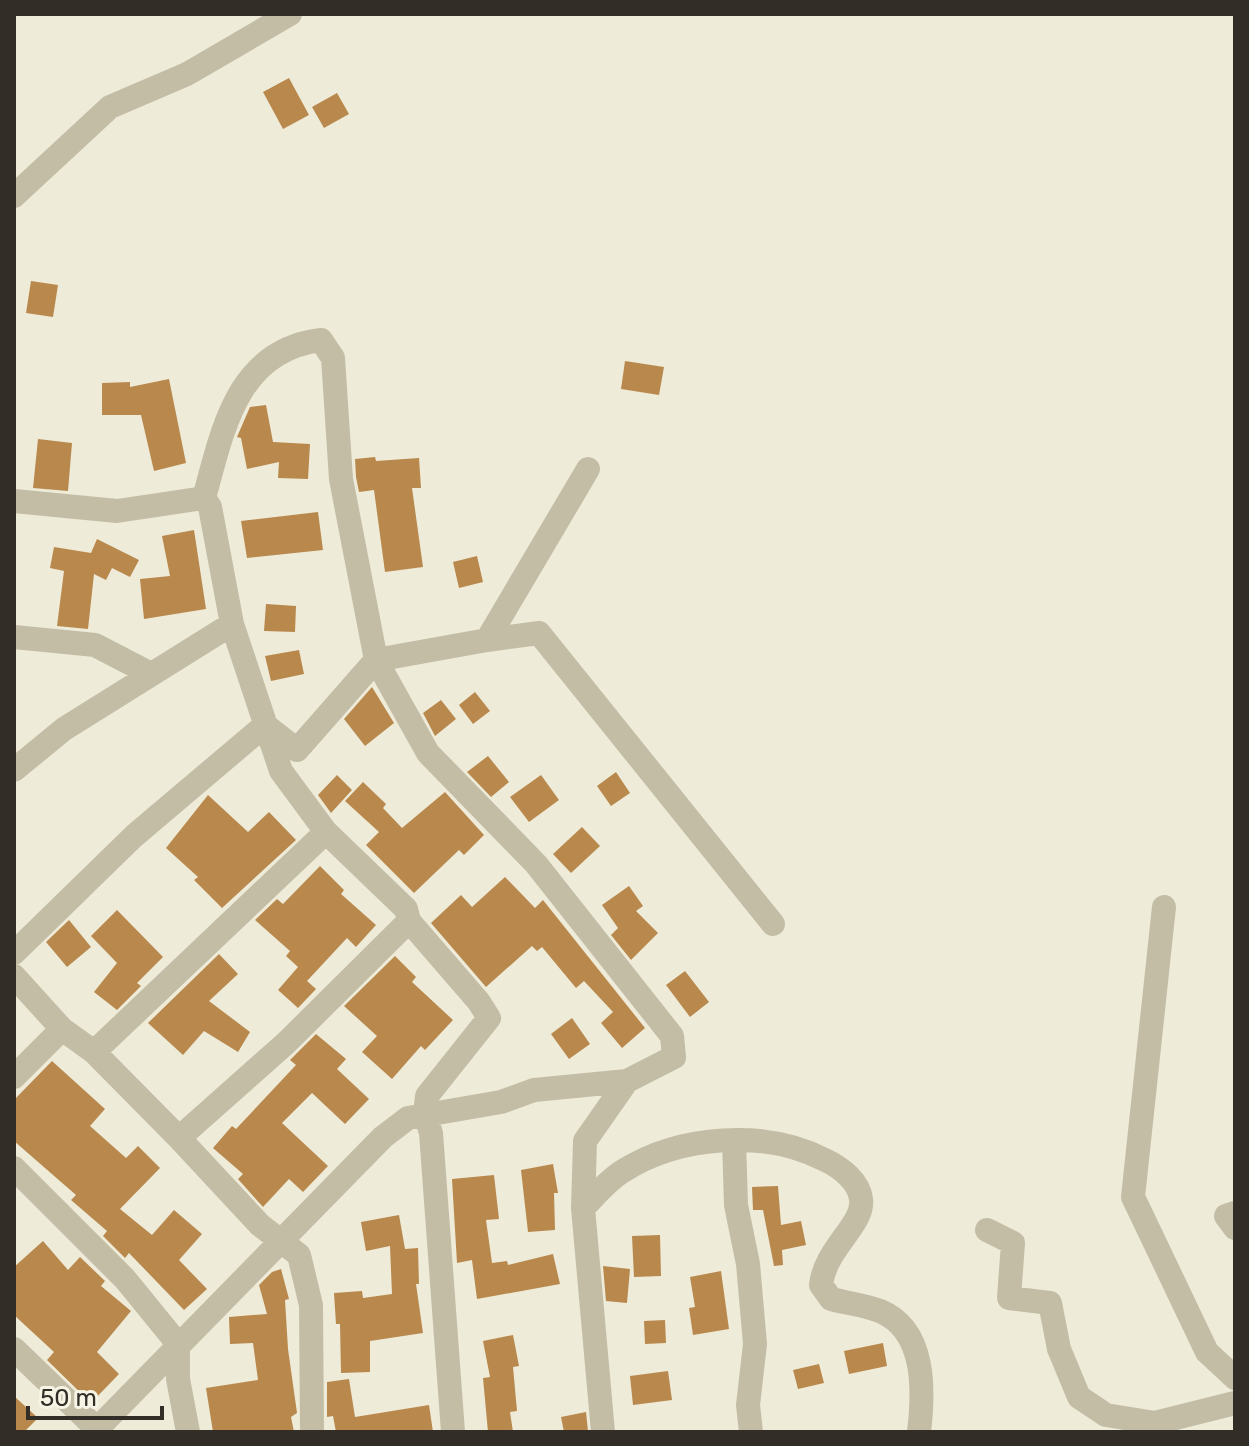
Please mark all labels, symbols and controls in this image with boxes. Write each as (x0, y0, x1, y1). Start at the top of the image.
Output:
scale bar (28, 1370, 162, 1420)
text: 50 m (40, 1384, 97, 1412)

